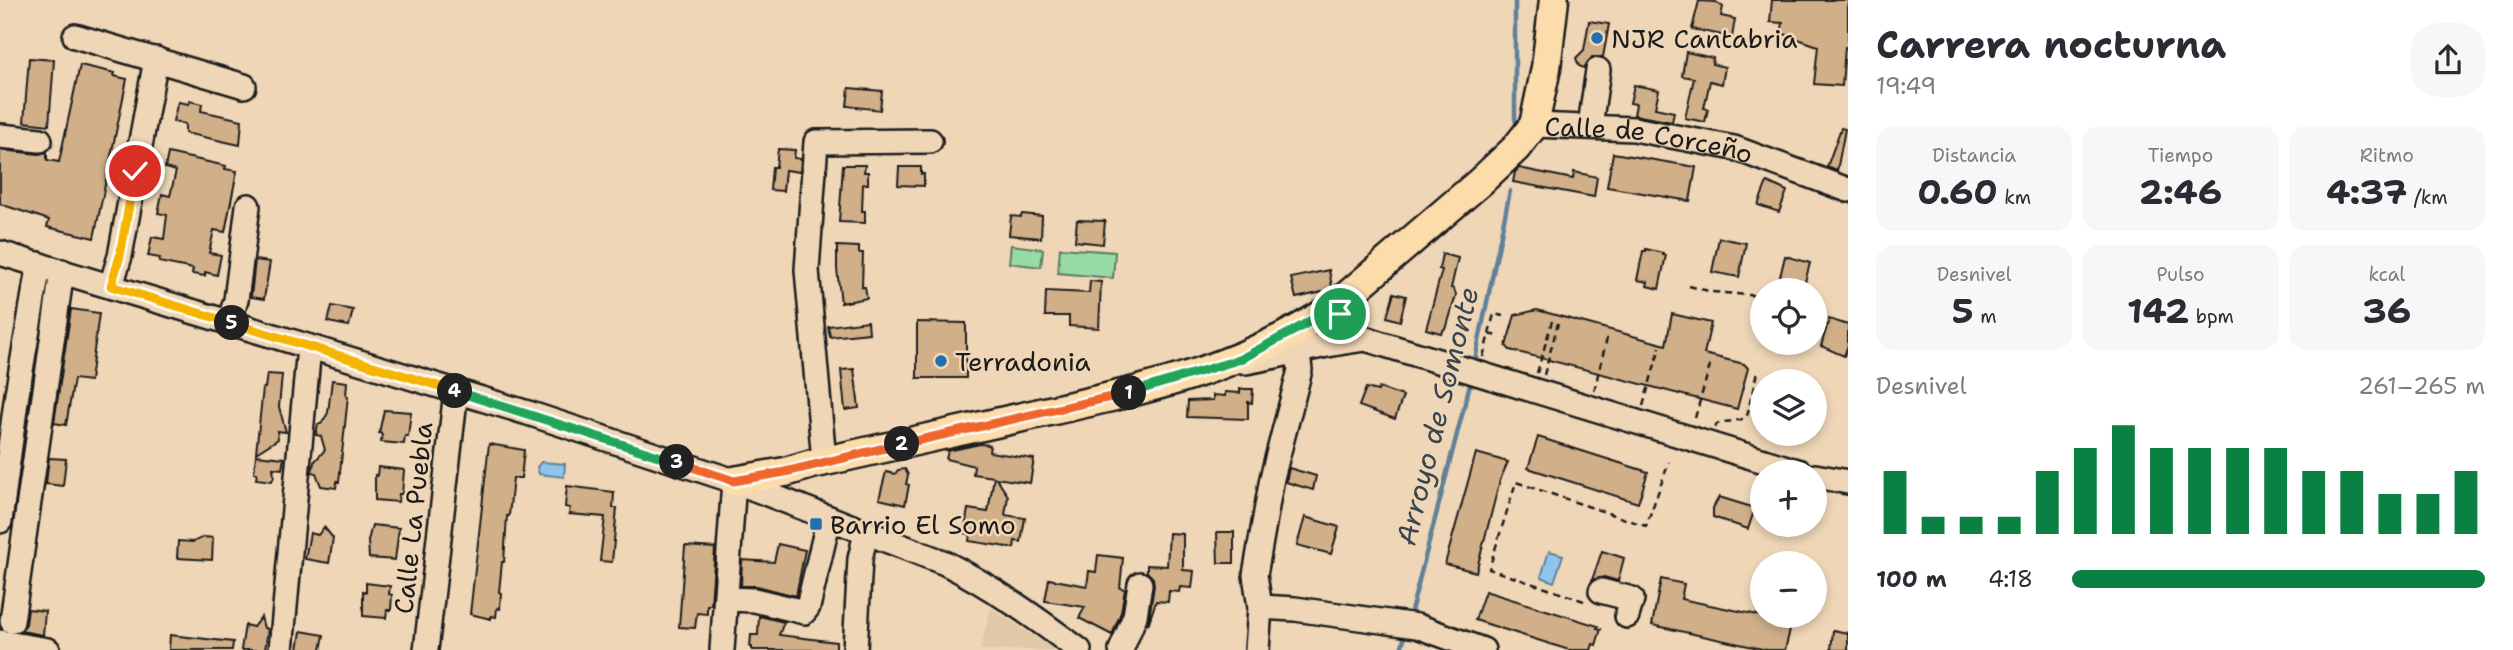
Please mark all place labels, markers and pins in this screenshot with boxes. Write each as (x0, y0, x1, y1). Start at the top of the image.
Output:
place label: NJR Cantabria (1611, 21, 1797, 56)
marker: NJR Cantabria (1589, 30, 1605, 46)
pin (105, 141, 165, 201)
pin (1310, 284, 1370, 344)
pin: 5 (215, 306, 250, 340)
place label: Terradonia (955, 344, 1091, 379)
marker: Terradonia (933, 353, 949, 369)
pin: 4 (438, 374, 472, 408)
pin: 1 (1112, 376, 1146, 410)
pin: 2 (884, 426, 920, 462)
pin: 3 (660, 444, 694, 480)
place label: Barrio El Somo (830, 507, 1016, 542)
marker: Barrio El Somo (808, 516, 824, 532)

